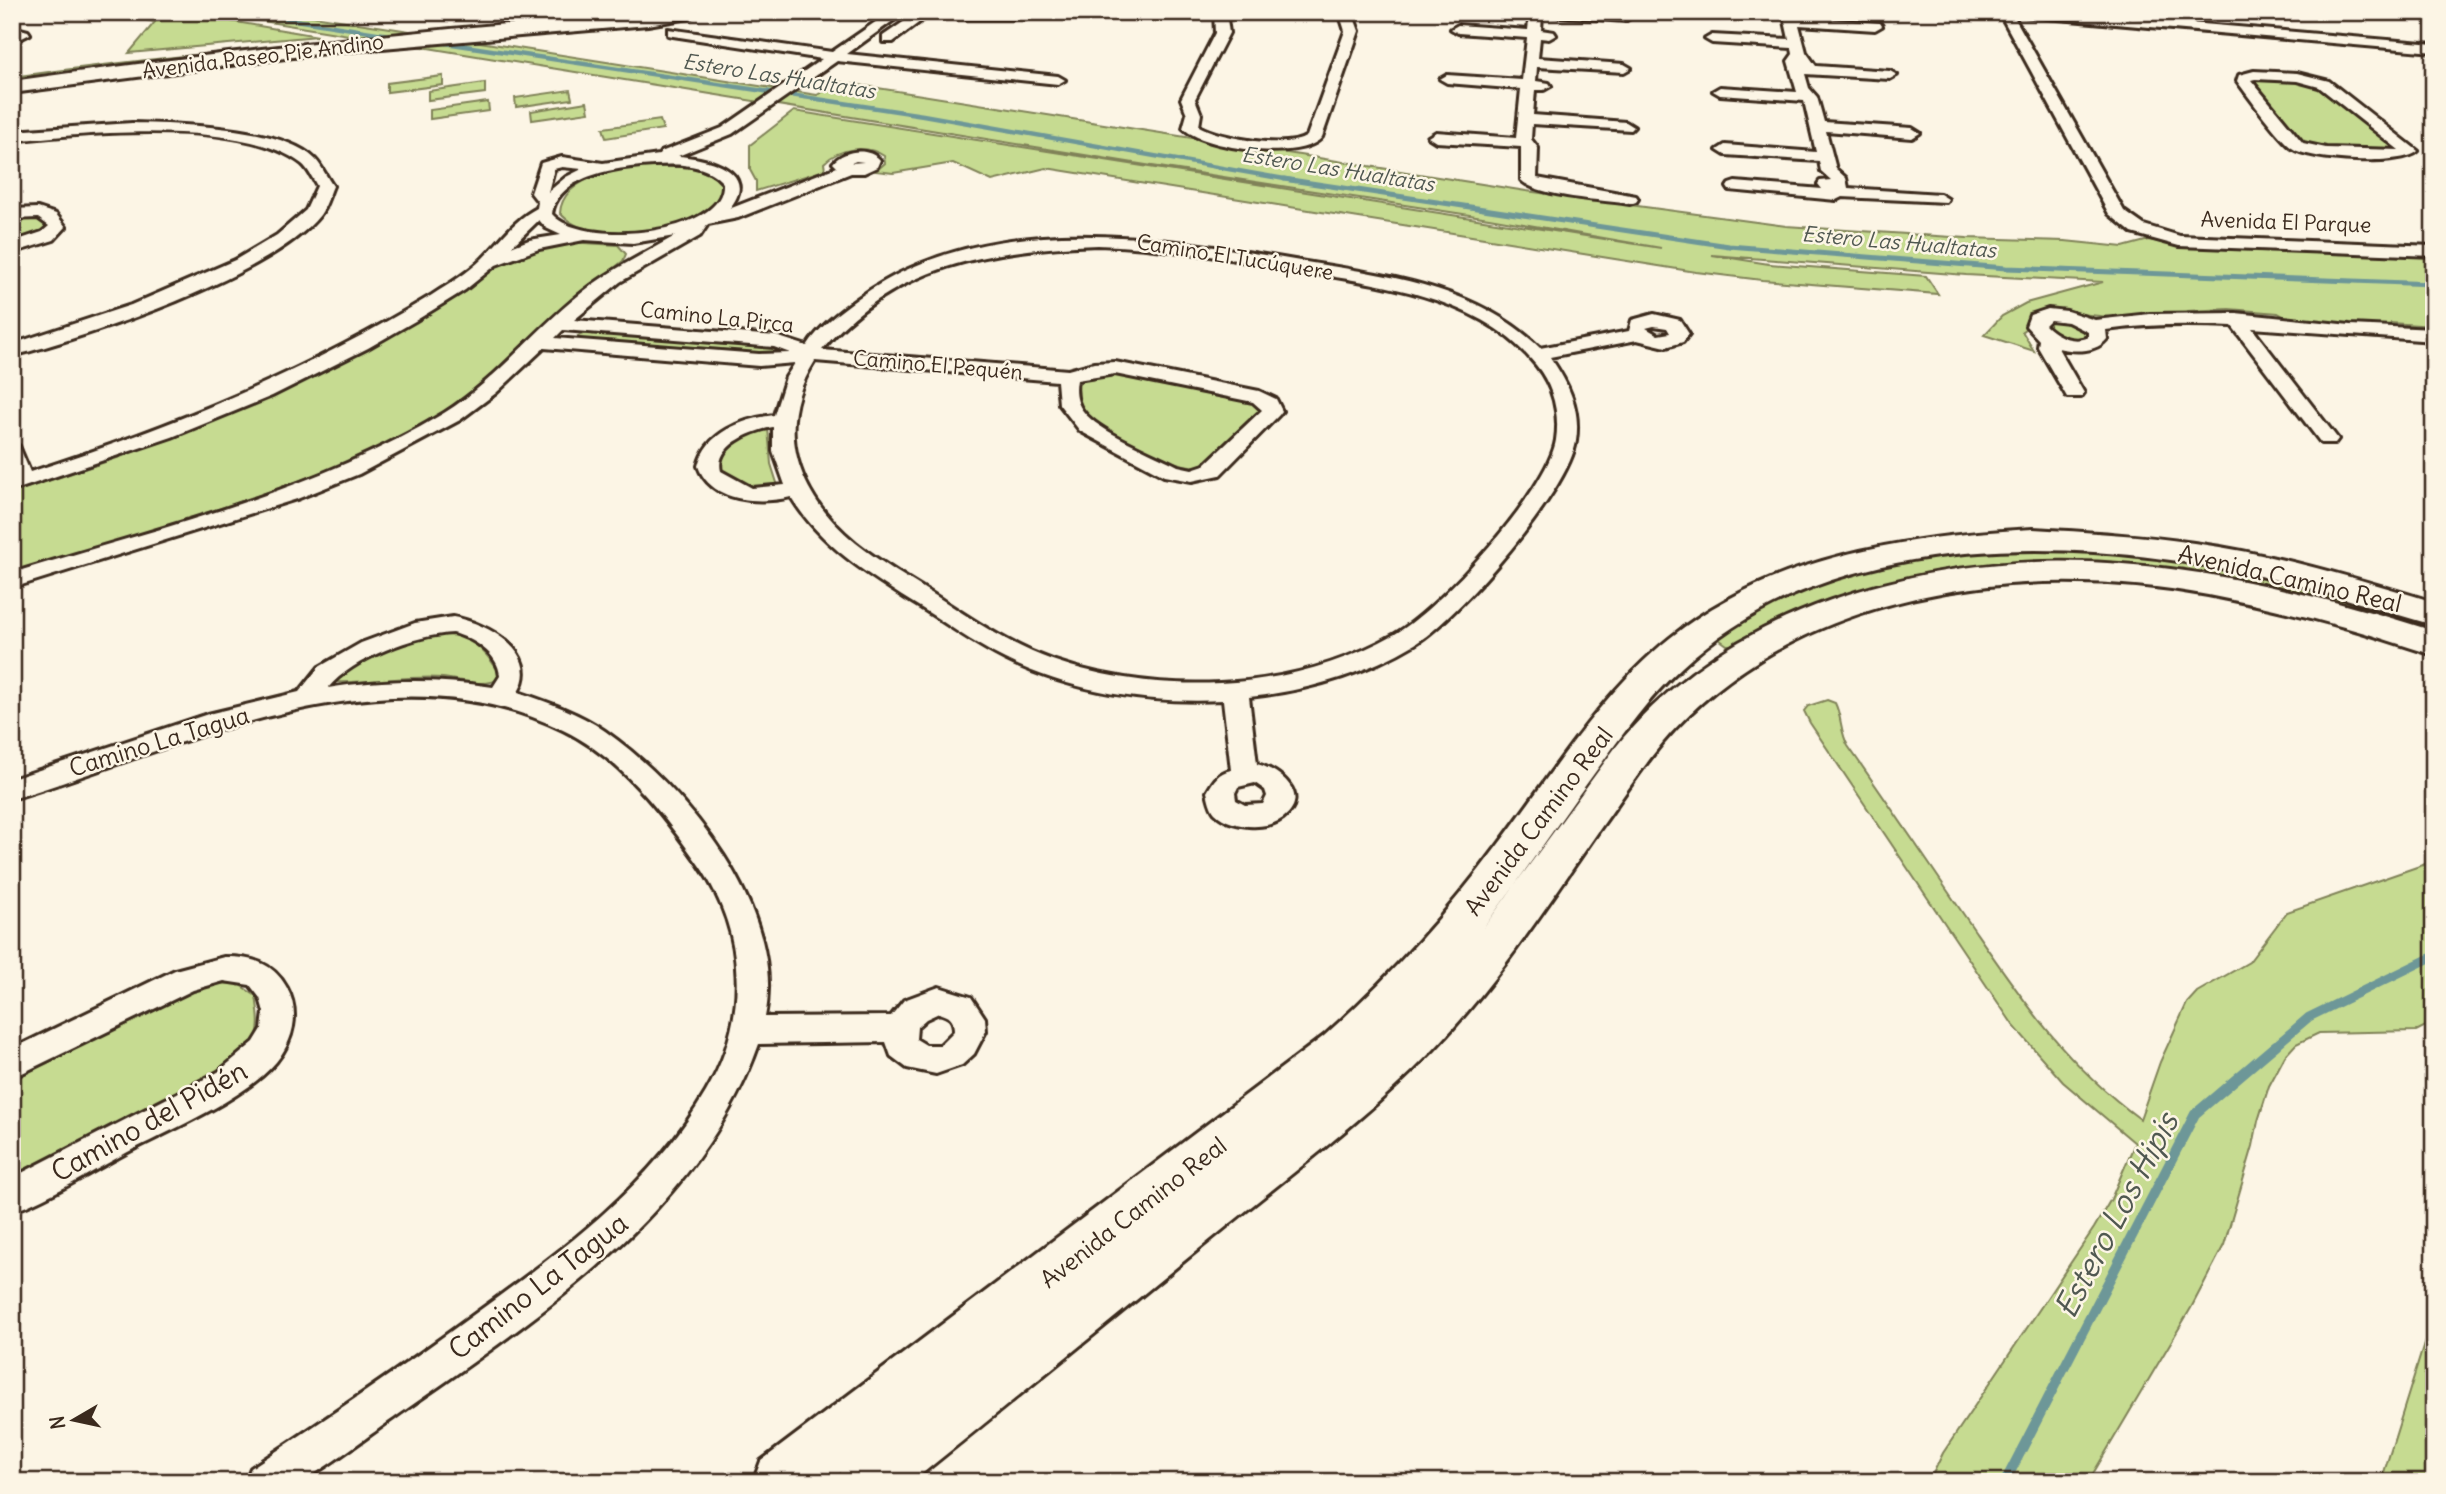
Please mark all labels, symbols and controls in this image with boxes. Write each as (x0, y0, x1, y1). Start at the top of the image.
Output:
street label: Avenida Paseo Pie Andino (141, 28, 385, 84)
water label: Estero Las Hualtatas (681, 47, 879, 105)
water label: Estero Las Hualtatas (1240, 140, 1438, 198)
street label: Avenida El Parque (2200, 206, 2372, 238)
water label: Estero Las Hualtatas (1801, 220, 1999, 264)
street label: Camino El Tucúquere (1135, 228, 1335, 286)
street label: Camino La Pirca (639, 296, 795, 338)
street label: Camino El Pequén (852, 344, 1024, 386)
street label: Avenida Camino Real (2175, 538, 2405, 618)
street label: Camino La Tagua (65, 699, 253, 783)
street label: Avenida Camino Real (1457, 721, 1619, 921)
street label: Camino del Pidén (45, 1052, 253, 1190)
water label: Estero Los Hipis (2045, 1104, 2188, 1325)
street label: Avenida Camino Real (1034, 1130, 1232, 1294)
street label: Camino La Tagua (441, 1205, 635, 1367)
north arrow (38, 1386, 108, 1456)
text: N (44, 1414, 70, 1431)

